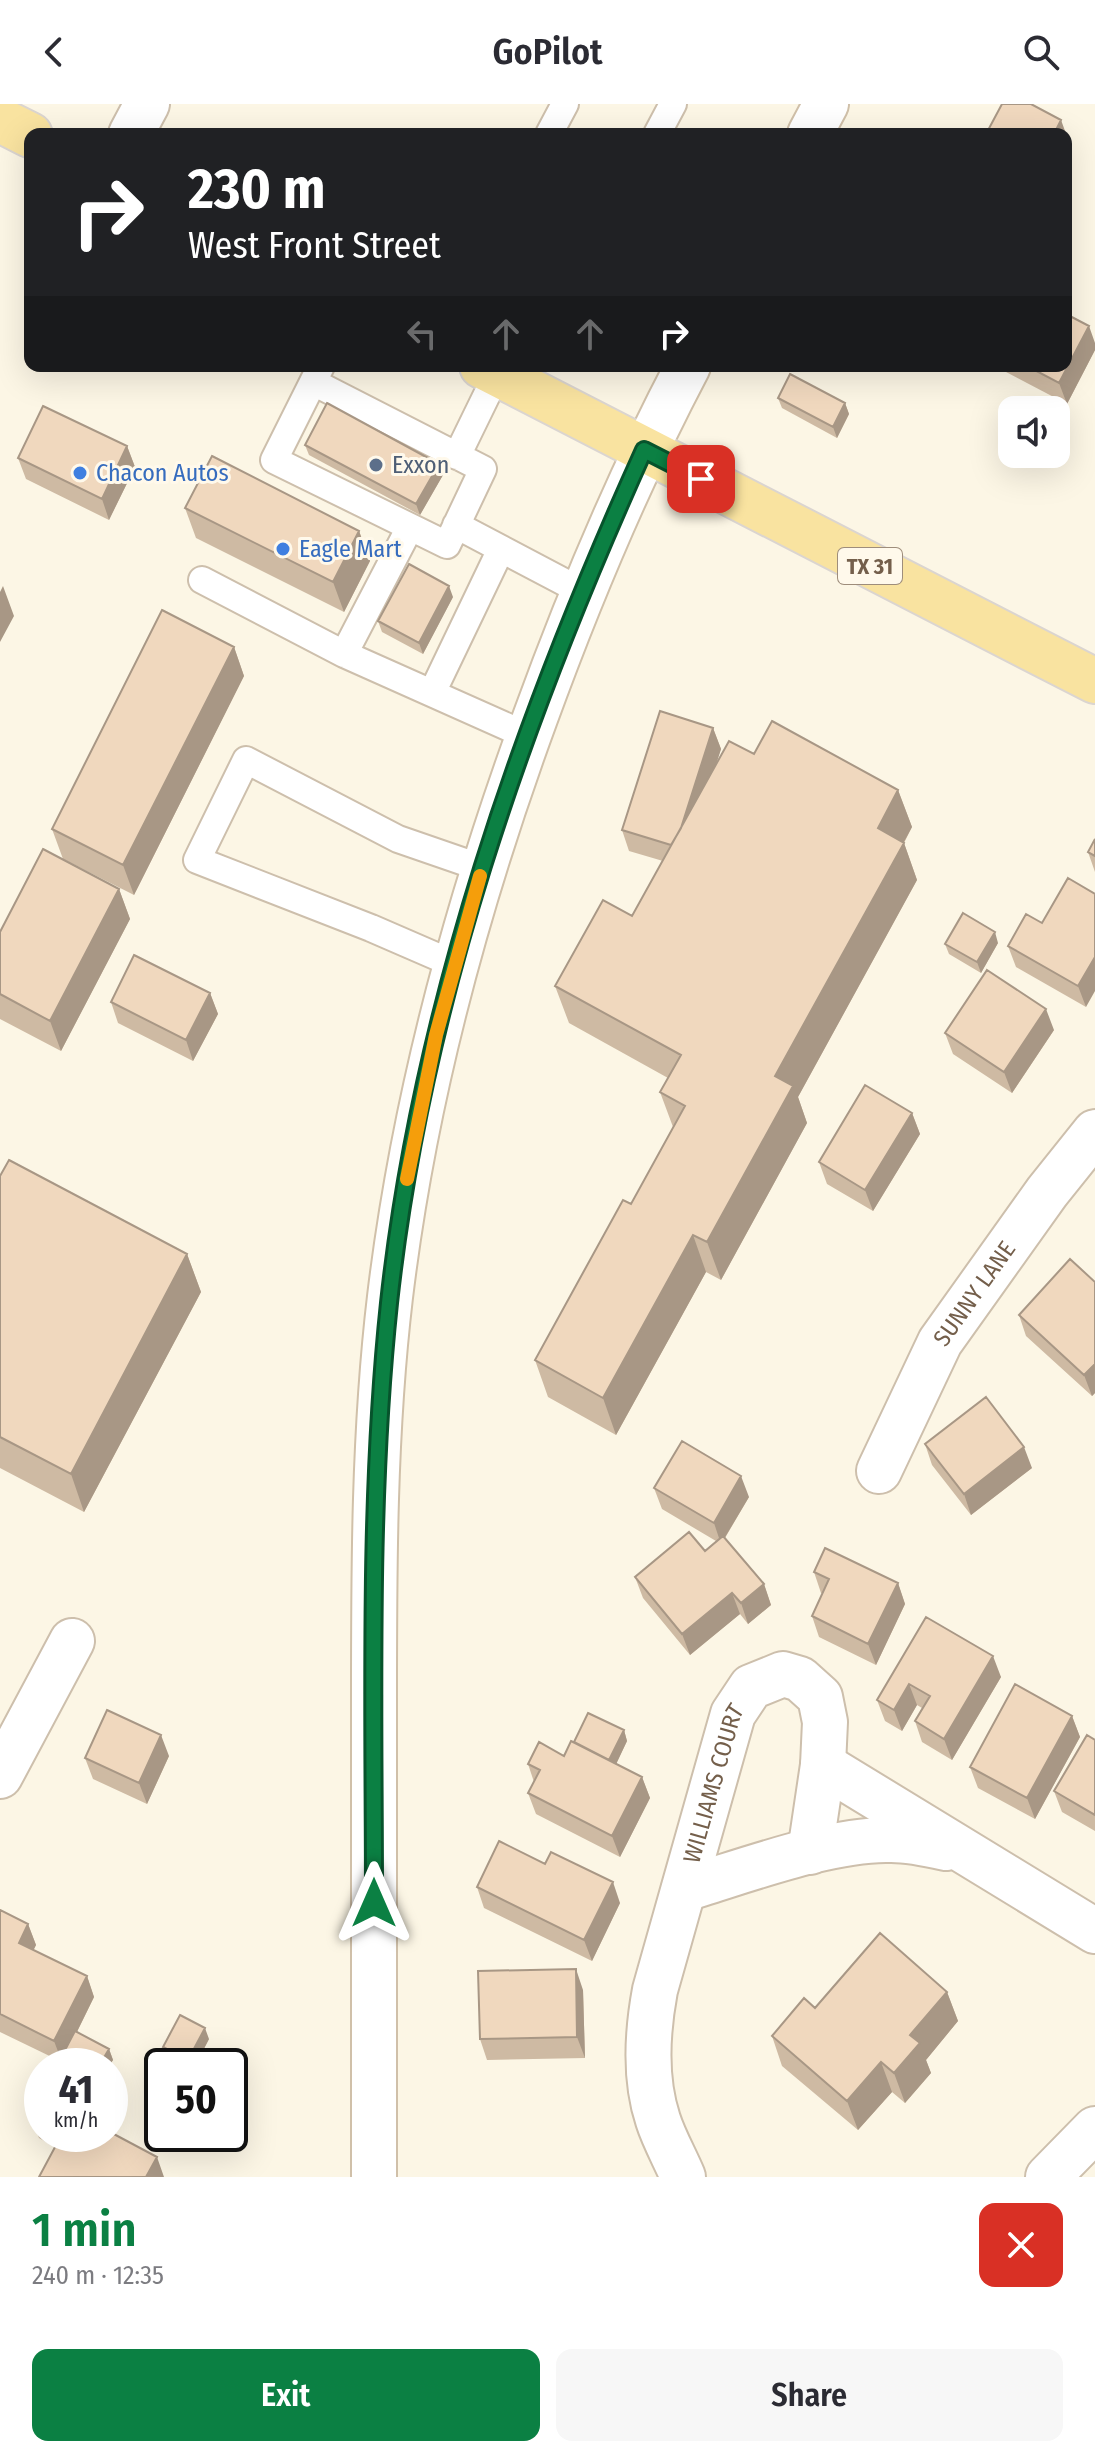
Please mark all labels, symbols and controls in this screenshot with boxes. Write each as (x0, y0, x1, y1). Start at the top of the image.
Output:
icon: back (32, 30, 76, 74)
text: GoPilot (492, 30, 603, 74)
icon: search (1019, 30, 1063, 74)
text: 230 m (188, 156, 325, 223)
icon: right (56, 160, 160, 264)
text: West Front Street (188, 224, 441, 268)
icon: left (400, 312, 444, 356)
icon: ahead (484, 312, 528, 356)
icon: ahead (568, 312, 612, 356)
icon: right (652, 312, 696, 356)
map controls (998, 396, 1070, 468)
button: sound (998, 396, 1070, 468)
pin (667, 445, 735, 513)
place label: Exxon (392, 451, 449, 479)
marker: Exxon (367, 456, 385, 474)
icon: arrive (679, 457, 723, 501)
place label: Chacon Autos (96, 459, 229, 487)
marker: Chacon Autos (71, 464, 89, 482)
place label: Eagle Mart (299, 535, 402, 563)
marker: Eagle Mart (274, 540, 292, 558)
road number: TX 31 (838, 548, 902, 584)
street label: SUNNY LANE (928, 1236, 1021, 1351)
street label: WILLIAMS COURT (678, 1699, 750, 1866)
position arrow (332, 1861, 416, 1945)
speed limit sign: 50 (144, 2048, 248, 2152)
text: 41 (59, 2066, 93, 2114)
text: km/h (54, 2108, 98, 2132)
text: 1 min (32, 2201, 137, 2259)
button: close (979, 2203, 1063, 2287)
text: 240 m · 12:35 (32, 2260, 164, 2291)
button: Exit (32, 2349, 540, 2441)
button: Share (556, 2349, 1063, 2441)

